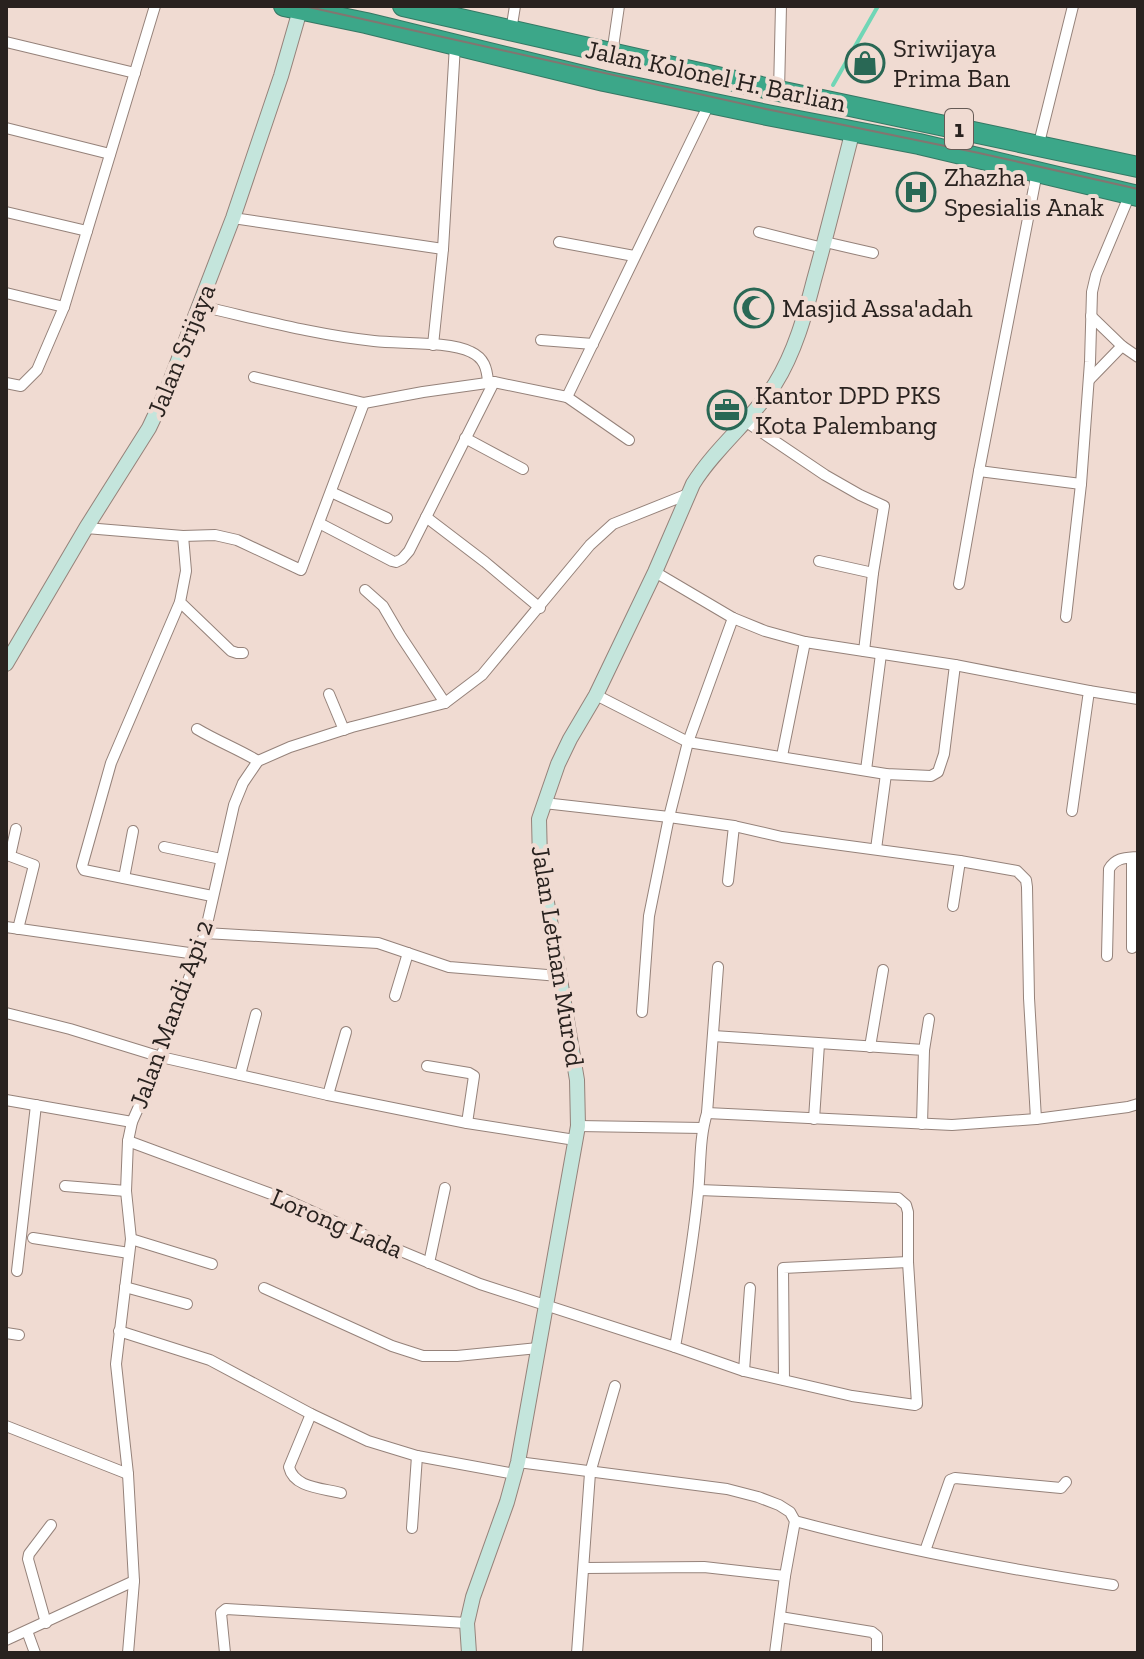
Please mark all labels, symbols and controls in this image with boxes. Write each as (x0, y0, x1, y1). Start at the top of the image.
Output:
place label: Sriwijaya Prima Ban (893, 32, 1010, 94)
street label: Jalan Kolonel H. Barlian (583, 33, 849, 119)
shop icon: Sriwijaya Prima Ban (844, 42, 886, 84)
road number: 1 (945, 109, 973, 149)
place label: Zhazha Spesialis Anak (944, 161, 1105, 223)
hospital icon: Zhazha Spesialis Anak (895, 171, 937, 213)
street label: Jalan Srijaya (140, 278, 222, 421)
mosque icon: Masjid Assa'adah (733, 287, 775, 329)
place label: Masjid Assa'adah (782, 292, 973, 324)
place label: Kantor DPD PKS Kota Palembang (755, 379, 941, 441)
office icon: Kantor DPD PKS Kota Palembang (706, 389, 748, 431)
street label: Jalan Letnan Murod (525, 843, 591, 1069)
street label: Jalan Mandi Api 2 (122, 915, 220, 1113)
street label: Lorong Lada (266, 1181, 408, 1265)

